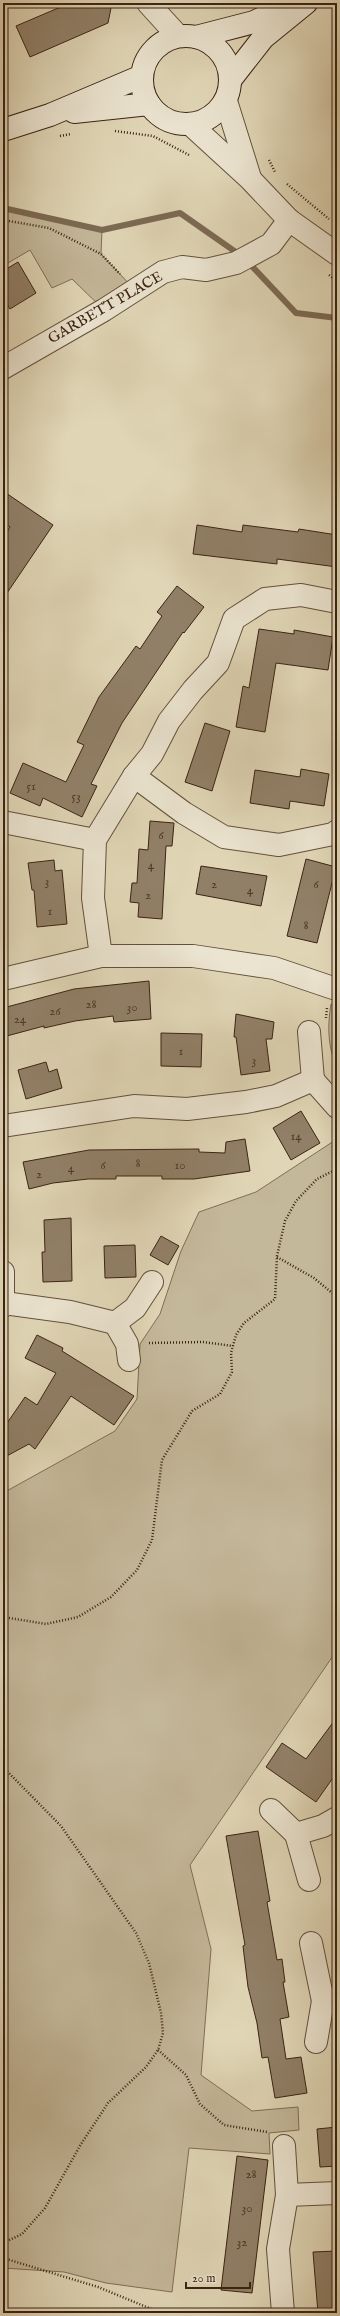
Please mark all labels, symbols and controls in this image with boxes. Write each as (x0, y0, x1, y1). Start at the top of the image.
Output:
street label: GARBETT PLACE (44, 267, 166, 348)
house number: 51 (26, 778, 36, 795)
house number: 53 (71, 788, 81, 805)
house number: 6 (158, 827, 164, 844)
house number: 4 (148, 857, 155, 874)
house number: 3 (45, 873, 50, 890)
house number: 2 (211, 876, 217, 893)
house number: 6 (313, 876, 319, 893)
house number: 4 (247, 882, 254, 899)
house number: 2 (145, 887, 151, 904)
house number: 1 (48, 903, 53, 920)
house number: 8 (303, 917, 309, 934)
house number: 28 (85, 996, 97, 1013)
house number: 30 (126, 999, 138, 1016)
house number: 26 (49, 1003, 61, 1020)
house number: 24 (14, 1011, 27, 1028)
house number: 1 (179, 1043, 184, 1060)
house number: 3 (252, 1052, 257, 1069)
house number: 14 (290, 1128, 302, 1145)
house number: 8 (135, 1155, 141, 1172)
house number: 6 (100, 1157, 106, 1174)
house number: 10 (174, 1157, 186, 1174)
house number: 4 (68, 1160, 75, 1177)
house number: 2 (36, 1166, 42, 1183)
house number: 28 (245, 2166, 257, 2183)
house number: 30 (241, 2200, 253, 2217)
house number: 32 (237, 2234, 247, 2251)
scale bar (186, 2264, 250, 2290)
text: 20 m (192, 2271, 215, 2286)

